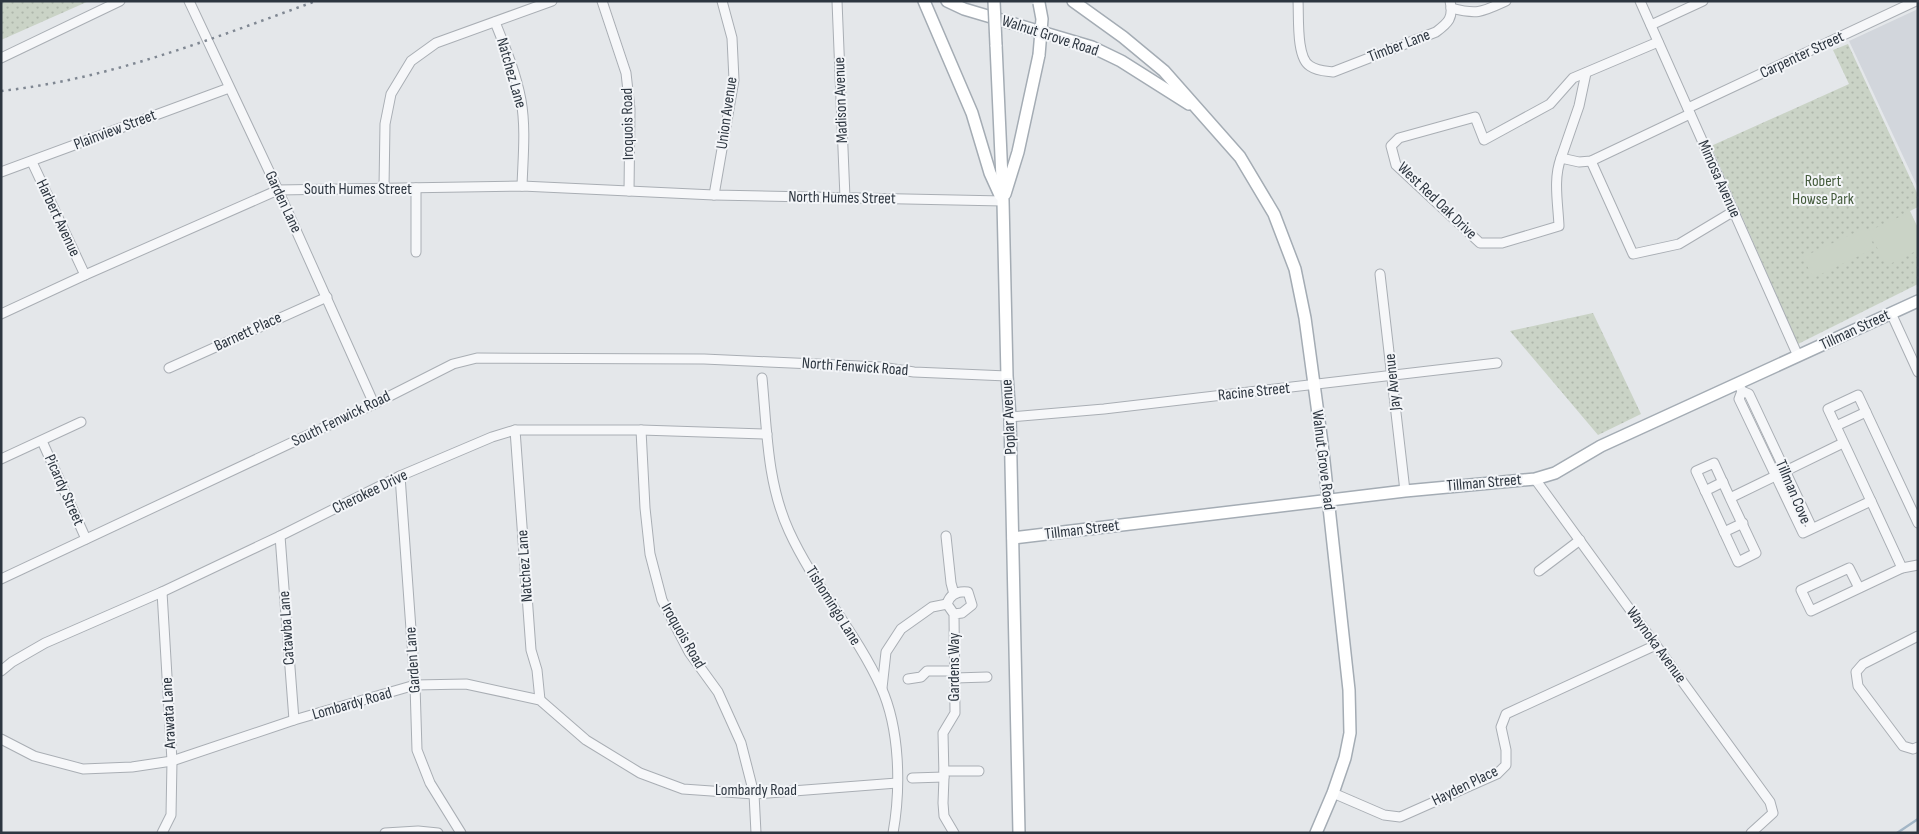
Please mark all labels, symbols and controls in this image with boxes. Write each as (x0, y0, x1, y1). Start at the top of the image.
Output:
street label: Walnut Grove Road (999, 11, 1101, 61)
street label: Timber Lane (1365, 25, 1433, 67)
street label: Carpenter Street (1757, 27, 1847, 83)
street label: Natchez Lane (492, 36, 530, 110)
street label: Madison Avenue (830, 57, 852, 143)
street label: Union Avenue (713, 76, 741, 150)
street label: Iroquois Road (618, 88, 638, 160)
street label: Plainview Street (71, 106, 159, 154)
street label: Mimosa Avenue (1693, 137, 1745, 221)
street label: West Red Oak Drive (1393, 158, 1481, 244)
street label: Garden Lane (260, 168, 306, 236)
park label: Robert Howse Park (1792, 172, 1854, 209)
street label: Harbert Avenue (32, 176, 84, 260)
street label: South Humes Street (304, 180, 412, 199)
street label: North Humes Street (788, 188, 896, 208)
street label: Tillman Street (1817, 305, 1893, 354)
street label: Barnett Place (211, 308, 285, 356)
street label: Jay Avenue (1381, 353, 1406, 412)
street label: North Fenwick Road (801, 354, 909, 380)
street label: Poplar Avenue (998, 379, 1020, 455)
street label: Racine Street (1217, 379, 1291, 405)
street label: South Fenwick Road (289, 387, 393, 451)
street label: Walnut Grove Road (1307, 409, 1339, 511)
street label: Picardy Street (40, 452, 88, 528)
street label: Tillman Cove (1771, 457, 1815, 527)
street label: Cherokee Drive (329, 466, 411, 518)
street label: Tillman Street (1446, 470, 1522, 496)
street label: Tillman Street (1044, 516, 1120, 544)
street label: Natchez Lane (513, 529, 537, 603)
street label: Tishomingo Lane (801, 563, 865, 649)
street label: Catawba Lane (275, 590, 299, 666)
street label: Iroquois Road (657, 600, 709, 672)
street label: Waynoka Avenue (1622, 603, 1690, 687)
street label: Garden Lane (401, 626, 425, 694)
street label: Gardens Way (945, 633, 964, 701)
street label: Arawata Lane (158, 677, 180, 750)
street label: Lombardy Road (310, 684, 394, 724)
street label: Hayden Place (1429, 762, 1501, 810)
street label: Lombardy Road (715, 781, 797, 800)

